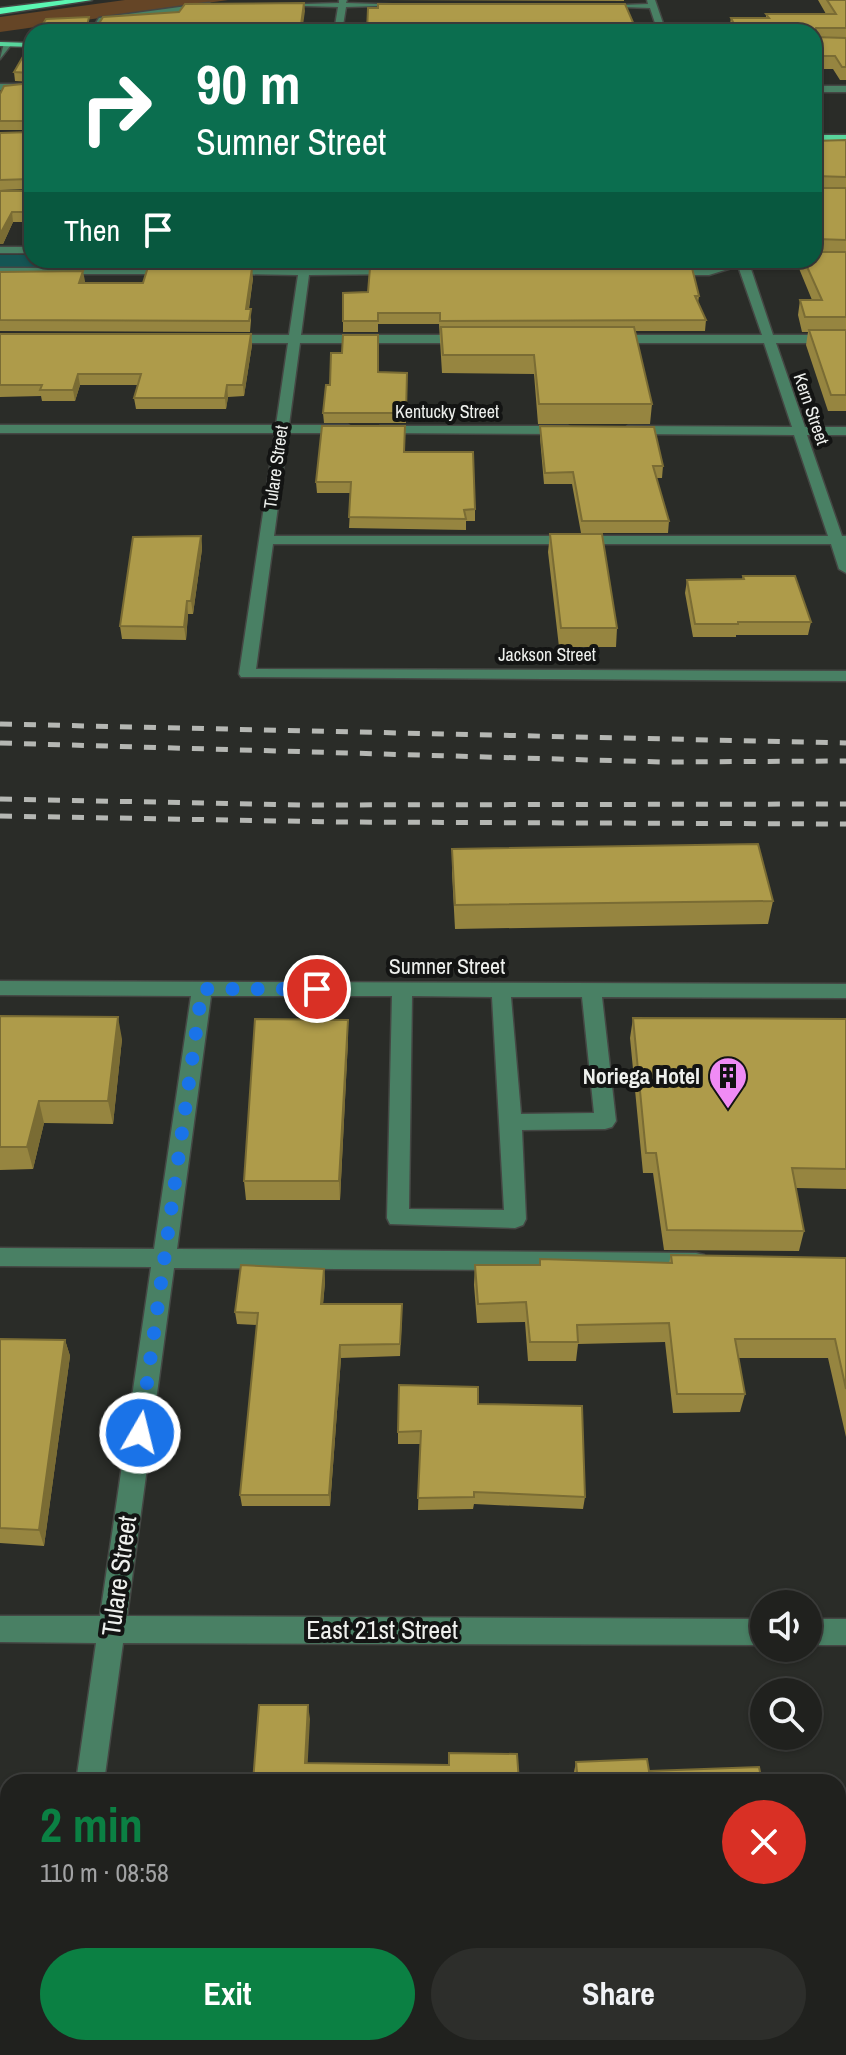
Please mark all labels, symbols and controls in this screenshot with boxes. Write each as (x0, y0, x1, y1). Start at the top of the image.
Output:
text: 90 m (196, 46, 301, 121)
icon: right (64, 56, 168, 160)
text: Sumner Street (196, 118, 386, 166)
icon: arrive (136, 208, 180, 252)
text: Then (64, 210, 120, 250)
street label: Kern Street (787, 369, 835, 448)
street label: Kentucky Street (395, 399, 499, 424)
street label: Tulare Street (257, 424, 294, 510)
street label: Jackson Street (498, 642, 596, 667)
street label: Sumner Street (389, 951, 505, 981)
pin (283, 955, 351, 1023)
icon: arrive (295, 967, 339, 1011)
building icon: Noriega Hotel (707, 1055, 749, 1110)
place label: Noriega Hotel (583, 1061, 700, 1091)
position arrow (98, 1391, 182, 1475)
street label: Tulare Street (93, 1513, 144, 1638)
map controls (750, 1590, 822, 1750)
button: sound (750, 1590, 822, 1662)
street label: East 21st Street (306, 1612, 458, 1647)
button: search (750, 1678, 822, 1750)
text: 2 min (40, 1792, 143, 1857)
button: close (722, 1800, 806, 1884)
text: 110 m · 08:58 (40, 1855, 169, 1890)
button: Exit (40, 1948, 415, 2040)
button: Share (431, 1948, 806, 2040)

